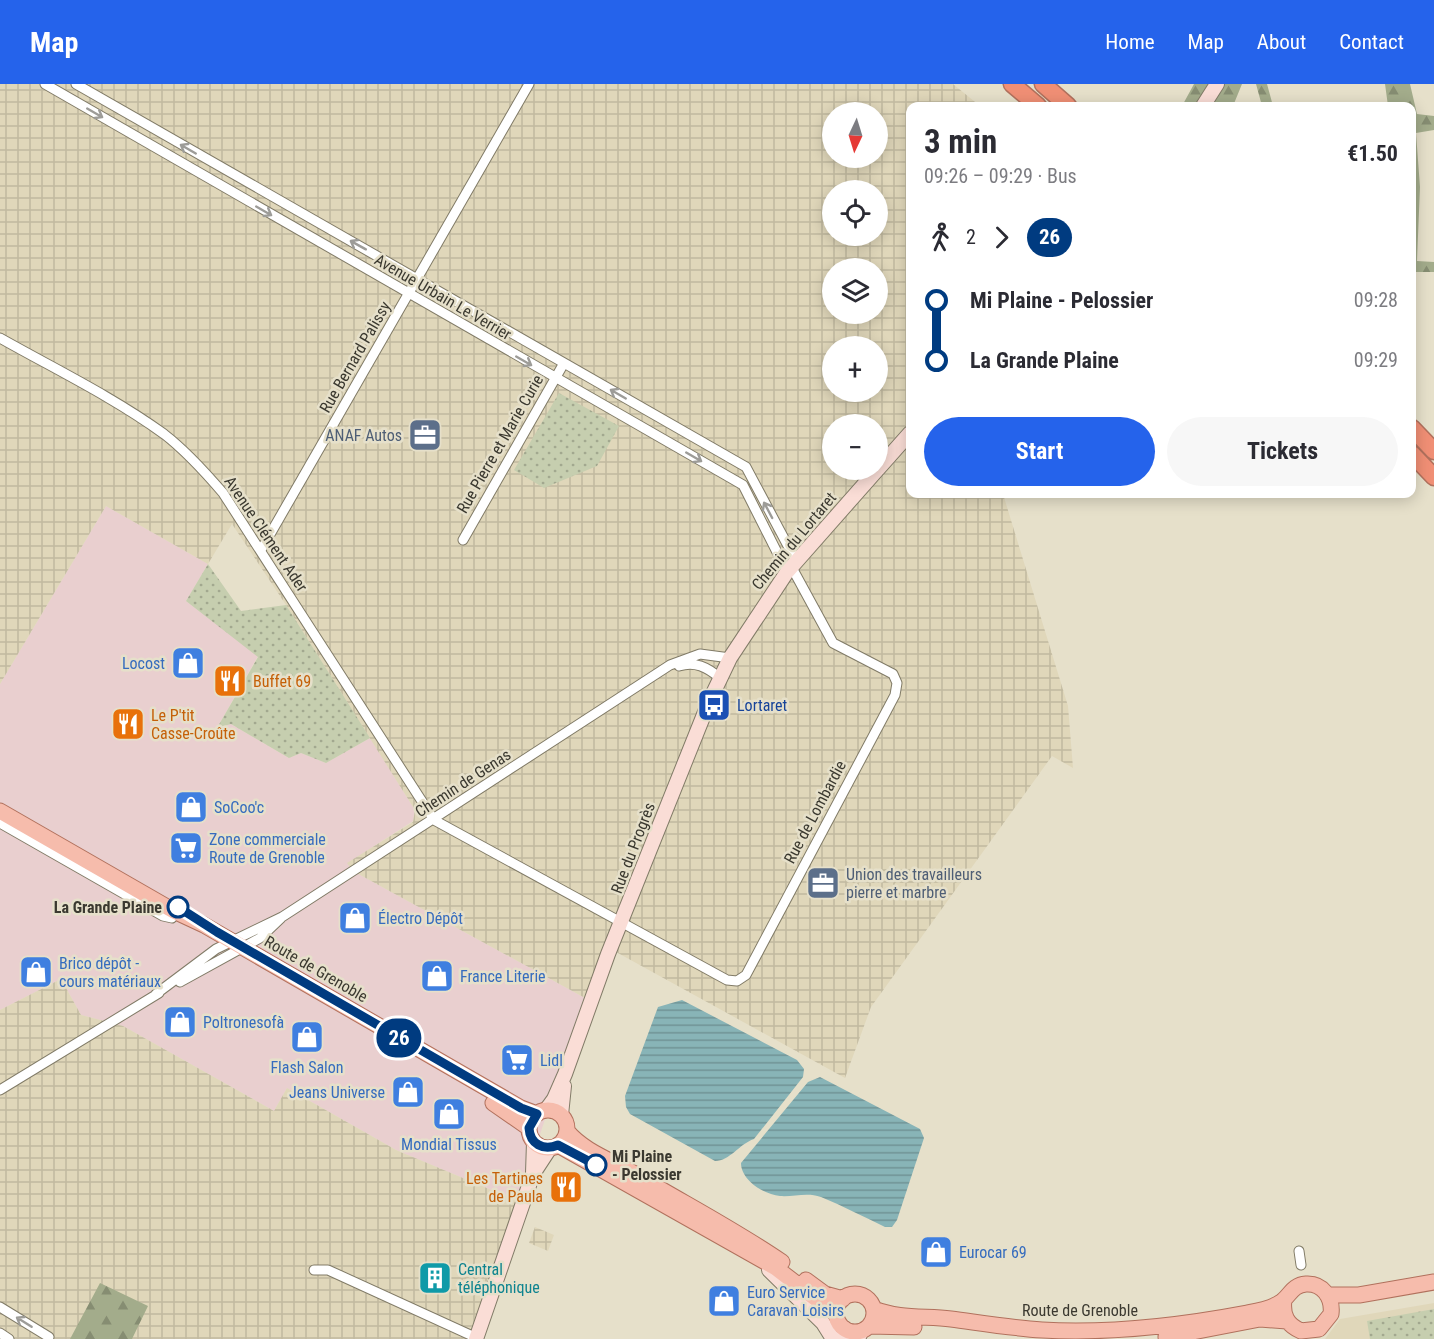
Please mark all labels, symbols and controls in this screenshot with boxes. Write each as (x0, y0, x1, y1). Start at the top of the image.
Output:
text: Map (30, 26, 78, 59)
text: Home (1105, 30, 1155, 54)
text: Map (1188, 30, 1224, 54)
text: About (1257, 30, 1306, 54)
text: Contact (1339, 30, 1404, 54)
north arrow (822, 102, 888, 168)
map controls (822, 102, 888, 480)
one-way arrow (87, 108, 104, 120)
text: 3 min (924, 122, 997, 161)
text: €1.50 (1347, 141, 1398, 166)
one-way arrow (180, 143, 197, 155)
text: 09:26 – 09:29 · Bus (924, 164, 1077, 188)
button: locate (822, 180, 888, 246)
one-way arrow (255, 205, 272, 217)
icon: walk (924, 221, 957, 254)
icon: forward (985, 221, 1018, 254)
text: 2 (966, 225, 976, 249)
text: 26 (1039, 225, 1060, 249)
one-way arrow (350, 239, 367, 251)
street label: Avenue Urbain Le Verrier (371, 250, 515, 344)
button: layers (822, 258, 888, 324)
text: Mi Plaine - Pelossier (970, 288, 1153, 313)
text: 09:28 (1354, 288, 1398, 312)
street label: Rue Bernard Palissy (315, 298, 395, 416)
button: + (822, 336, 888, 402)
text: La Grande Plaine (970, 348, 1119, 373)
text: 09:29 (1354, 348, 1398, 372)
one-way arrow (515, 355, 532, 367)
street label: Rue Pierre et Marie Curie (453, 372, 547, 516)
one-way arrow (610, 388, 627, 400)
button: − (822, 414, 888, 480)
office icon: ANAF Autos (407, 417, 443, 453)
button: Start (924, 417, 1155, 486)
button: Tickets (1167, 417, 1398, 486)
place label: ANAF Autos (325, 426, 402, 445)
one-way arrow (685, 451, 702, 463)
street label: Avenue Clément Ader (220, 473, 312, 595)
street label: Chemin du Lortaret (748, 488, 840, 593)
one-way arrow (762, 501, 773, 519)
shop icon: Locost (170, 645, 206, 681)
place label: Locost (122, 654, 165, 673)
restaurant icon: Buffet 69 (212, 663, 248, 699)
place label: Buffet 69 (253, 672, 311, 691)
bus stop icon: Lortaret (696, 687, 732, 723)
place label: Lortaret (737, 696, 788, 715)
restaurant icon: Le P'tit Casse-Croûte (110, 706, 146, 742)
place label: Le P'tit Casse-Croûte (151, 706, 236, 743)
street label: Chemin de Genas (412, 745, 514, 821)
street label: Rue de Lombardie (780, 757, 850, 867)
shop icon: SoCoo'c (173, 789, 209, 825)
place label: SoCoo'c (214, 798, 264, 817)
street label: Rue du Progrès (607, 800, 659, 896)
supermarket icon: Zone commerciale Route de Grenoble (168, 830, 204, 866)
place label: Zone commerciale Route de Grenoble (209, 830, 326, 867)
office icon: Union des travailleurs pierre et marbre (805, 865, 841, 901)
place label: Union des travailleurs pierre et marbre (846, 865, 982, 902)
marker: La Grande Plaine (167, 896, 189, 918)
place label: La Grande Plaine (54, 898, 162, 917)
shop icon: Électro Dépôt (337, 900, 373, 936)
place label: Électro Dépôt (378, 909, 463, 928)
street label: Route de Grenoble (261, 932, 371, 1006)
shop icon: Brico dépôt - cours matériaux (18, 954, 54, 990)
place label: Brico dépôt - cours matériaux (59, 954, 161, 991)
shop icon: France Literie (419, 958, 455, 994)
place label: France Literie (460, 967, 546, 986)
shop icon: Poltronesofà (162, 1004, 198, 1040)
place label: Poltronesofà (203, 1013, 284, 1032)
line badge: 26 (372, 1018, 426, 1058)
shop icon: Flash Salon (289, 1019, 325, 1055)
text: 26 (388, 1026, 410, 1050)
supermarket icon: Lidl (499, 1042, 535, 1078)
place label: Lidl (540, 1051, 563, 1070)
place label: Flash Salon (270, 1058, 344, 1077)
shop icon: Jeans Universe (390, 1074, 426, 1110)
place label: Jeans Universe (289, 1083, 385, 1102)
shop icon: Mondial Tissus (431, 1096, 467, 1132)
place label: Mondial Tissus (401, 1135, 497, 1154)
place label: Mi Plaine - Pelossier (612, 1147, 682, 1184)
marker: Mi Plaine - Pelossier (585, 1154, 607, 1176)
place label: Les Tartines de Paula (466, 1169, 543, 1206)
restaurant icon: Les Tartines de Paula (548, 1169, 584, 1205)
shop icon: Eurocar 69 (918, 1234, 954, 1270)
place label: Eurocar 69 (959, 1243, 1027, 1262)
building icon: Central téléphonique (417, 1260, 453, 1296)
place label: Central téléphonique (458, 1260, 540, 1297)
shop icon: Euro Service Caravan Loisirs (706, 1283, 742, 1319)
place label: Euro Service Caravan Loisirs (747, 1283, 844, 1320)
street label: Route de Grenoble (1022, 1301, 1138, 1320)
one-way arrow (16, 1316, 33, 1329)

